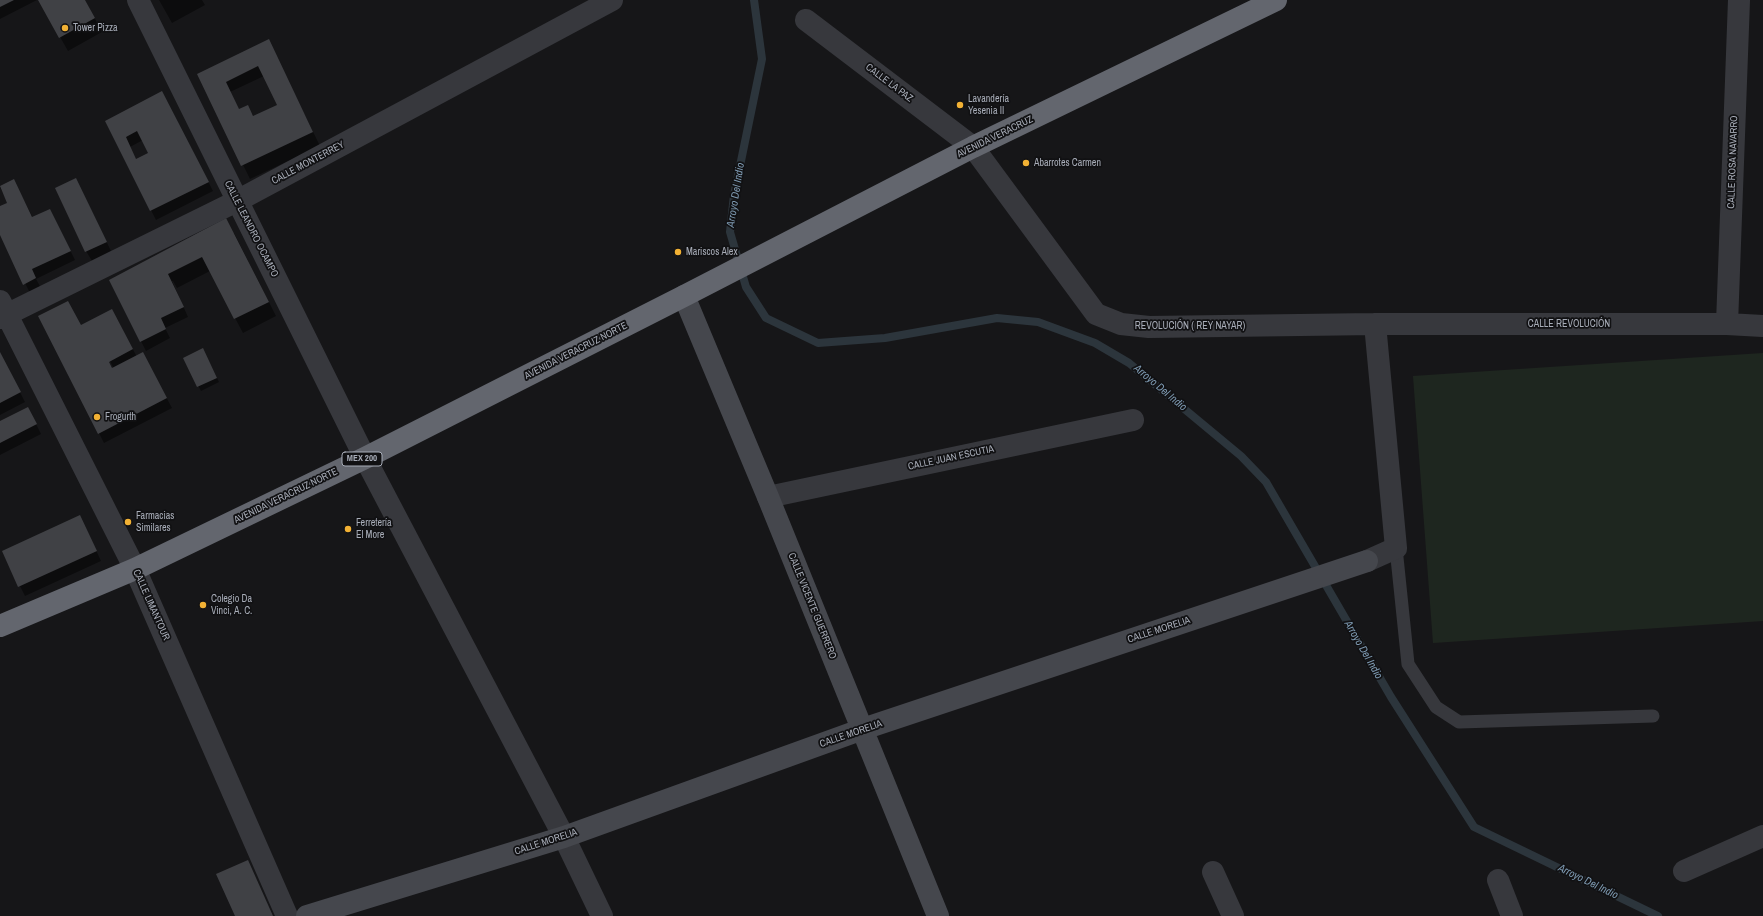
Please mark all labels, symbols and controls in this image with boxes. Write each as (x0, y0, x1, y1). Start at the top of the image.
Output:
place label: Tower Pizza (73, 22, 118, 34)
marker: Tower Pizza (60, 23, 70, 33)
street label: CALLE LA PAZ (863, 61, 915, 105)
place label: Lavandería Yesenia II (968, 93, 1009, 116)
marker: Lavandería Yesenia II (955, 100, 965, 110)
street label: AVENIDA VERACRUZ (955, 113, 1035, 161)
street label: CALLE ROSA NAVARRO (1725, 115, 1741, 209)
street label: CALLE MONTERREY (270, 139, 346, 187)
place label: Abarrotes Carmen (1034, 157, 1101, 169)
marker: Abarrotes Carmen (1021, 158, 1031, 168)
water label: Arroyo Del Indio (724, 162, 748, 228)
street label: CALLE LEANDRO OCAMPO (221, 179, 281, 279)
place label: Mariscos Alex (686, 246, 737, 258)
marker: Mariscos Alex (673, 247, 683, 257)
street label: CALLE REVOLUCIÓN (1528, 318, 1610, 330)
street label: AVENIDA VERACRUZ NORTE (523, 320, 629, 382)
street label: REVOLUCIÓN ( REY NAYAR) (1135, 320, 1245, 332)
water label: Arroyo Del Indio (1131, 362, 1189, 414)
place label: Frogurth (105, 411, 136, 423)
marker: Frogurth (92, 412, 102, 422)
street label: CALLE JUAN ESCUTIA (907, 443, 995, 473)
road number: MEX 200 (342, 452, 382, 466)
street label: AVENIDA VERACRUZ NORTE (232, 466, 340, 526)
place label: Farmacias Similares (136, 510, 174, 534)
marker: Farmacias Similares (123, 517, 133, 527)
place label: Ferretería El More (356, 517, 392, 540)
marker: Ferretería El More (343, 524, 353, 534)
street label: CALLE VICENTE GUERRERO (785, 551, 839, 661)
street label: CALLE LIMANTOUR (130, 568, 172, 642)
place label: Colegio Da Vinci, A. C. (211, 593, 252, 616)
marker: Colegio Da Vinci, A. C. (198, 600, 208, 610)
street label: CALLE MORELIA (1126, 614, 1192, 646)
water label: Arroyo Del Indio (1341, 618, 1385, 682)
street label: CALLE MORELIA (818, 718, 884, 750)
street label: CALLE MORELIA (513, 826, 579, 858)
water label: Arroyo Del Indio (1556, 862, 1620, 902)

